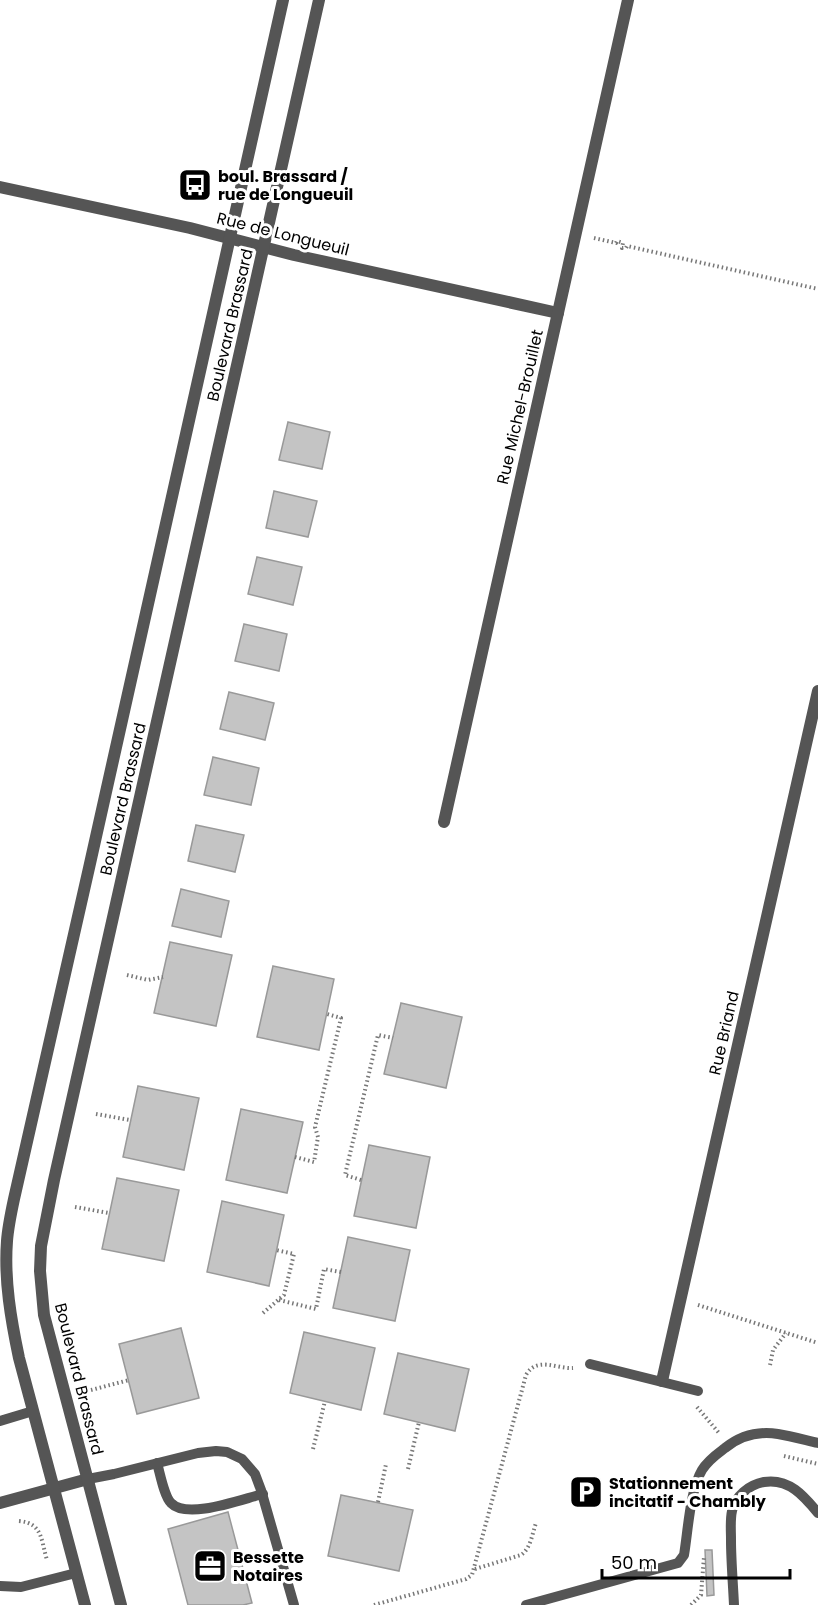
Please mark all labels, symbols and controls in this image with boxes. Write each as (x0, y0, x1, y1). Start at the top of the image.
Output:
place label: boul. Brassard / rue de Longueuil (218, 165, 353, 206)
bus stop icon: boul. Brassard / rue de Longueuil (177, 167, 213, 203)
street label: Rue de Longueuil (214, 206, 352, 262)
street label: Boulevard Brassard (201, 246, 259, 404)
street label: Rue Michel-Brouillet (491, 327, 549, 487)
street label: Boulevard Brassard (94, 720, 152, 878)
street label: Rue Briand (703, 989, 745, 1077)
street label: Boulevard Brassard (49, 1301, 109, 1457)
place label: Stationnement incitatif - Chambly (609, 1472, 767, 1513)
parking icon: Stationnement incitatif - Chambly (568, 1474, 604, 1510)
scale bar (602, 1542, 790, 1580)
place label: Bessette Notaires (233, 1546, 304, 1587)
office icon: Bessette Notaires (192, 1548, 228, 1584)
text: 50 m (611, 1550, 657, 1575)

